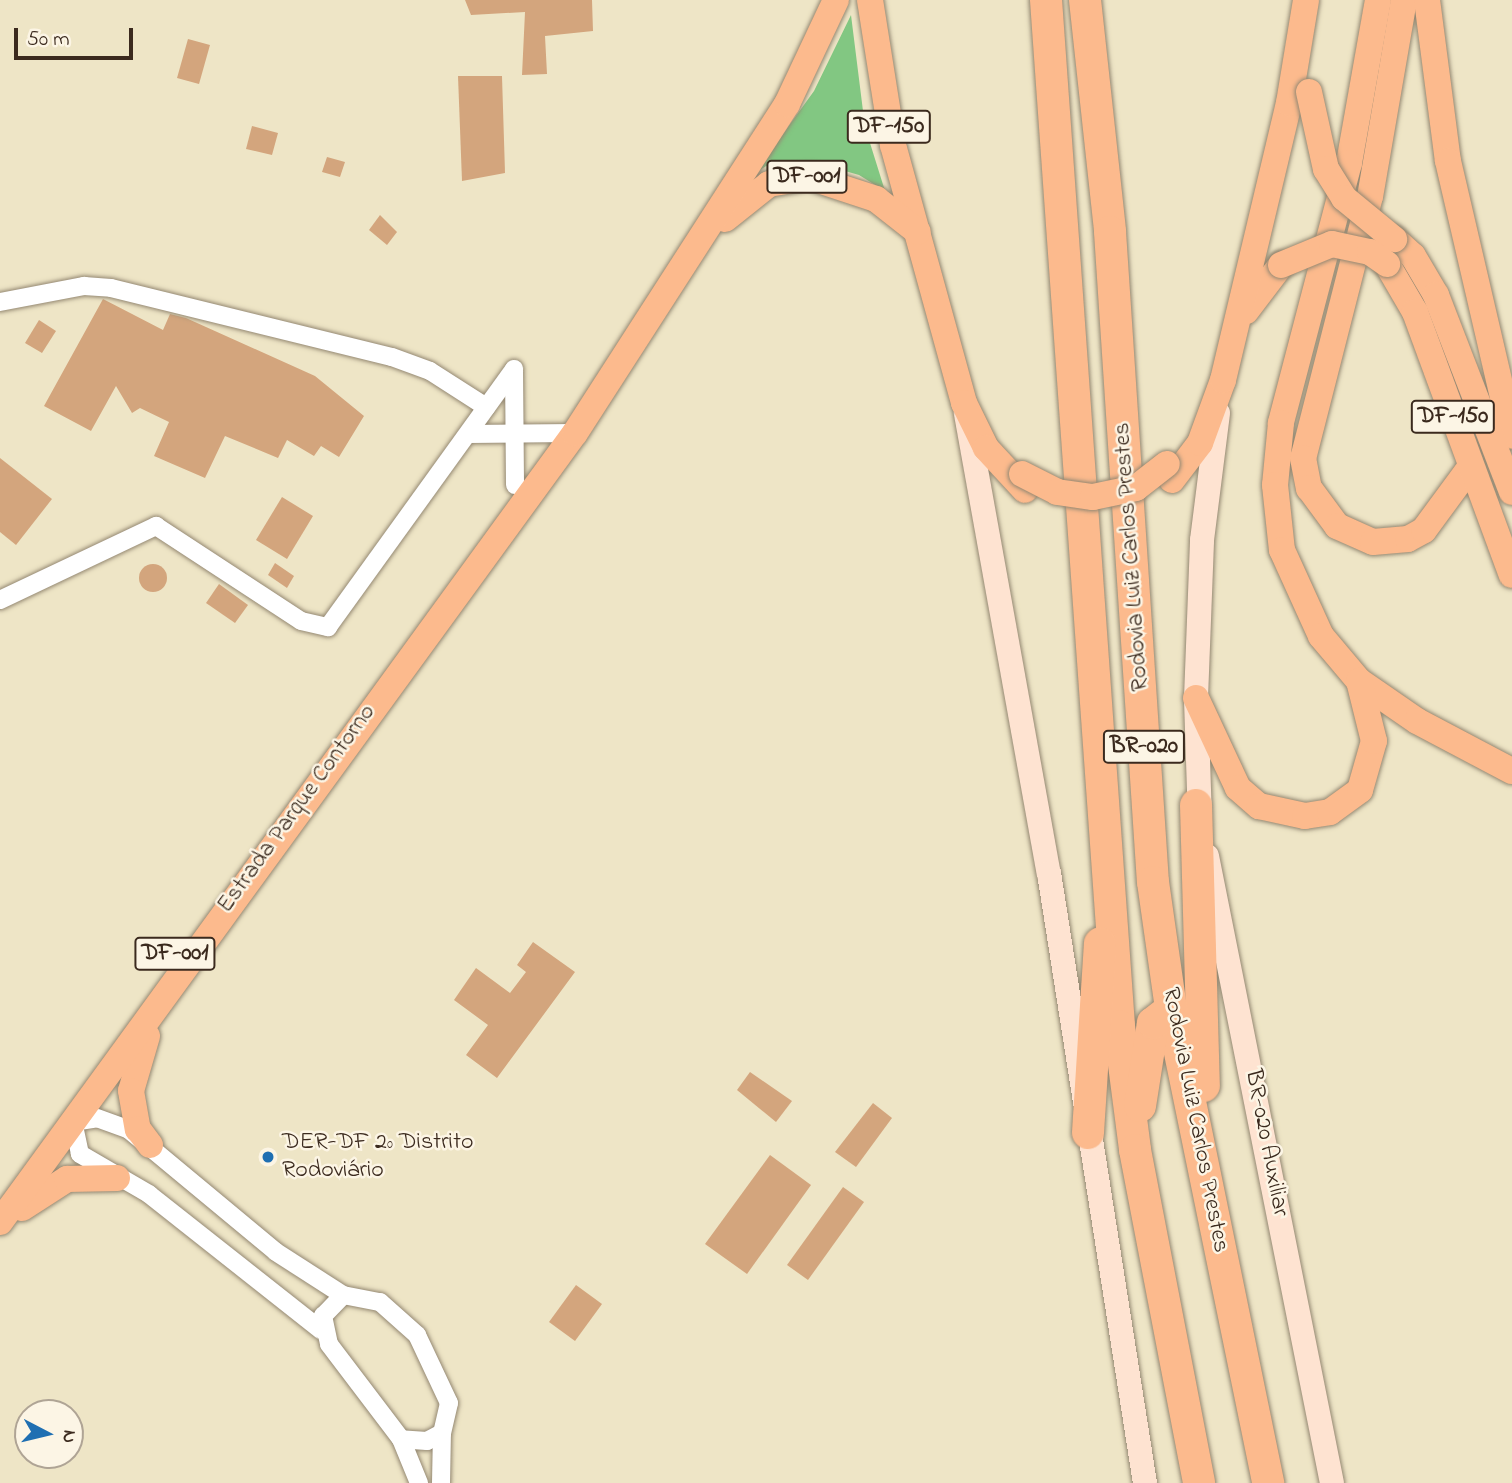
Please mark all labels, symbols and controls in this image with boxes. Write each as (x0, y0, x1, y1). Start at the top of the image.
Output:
scale bar (18, 14, 136, 58)
text: 50 m (27, 25, 70, 55)
road number: DF-150 (845, 108, 933, 146)
road number: DF-001 (765, 158, 849, 196)
road number: DF-150 (1409, 398, 1497, 436)
street label: Rodovia Luiz Carlos Prestes (1108, 422, 1156, 692)
street label: Estrada Parque Contorno (212, 699, 382, 919)
road number: BR-020 (1102, 727, 1186, 766)
road number: DF-001 (133, 934, 217, 973)
street label: Rodovia Luiz Carlos Prestes (1155, 985, 1235, 1255)
street label: BR-020 Auxiliar (1238, 1067, 1294, 1219)
place label: DER-DF 2º Distrito Rodoviário (282, 1129, 473, 1185)
marker: DER-DF 2º Distrito Rodoviário (260, 1149, 276, 1165)
north arrow (14, 1399, 84, 1469)
text: N (54, 1428, 83, 1444)

